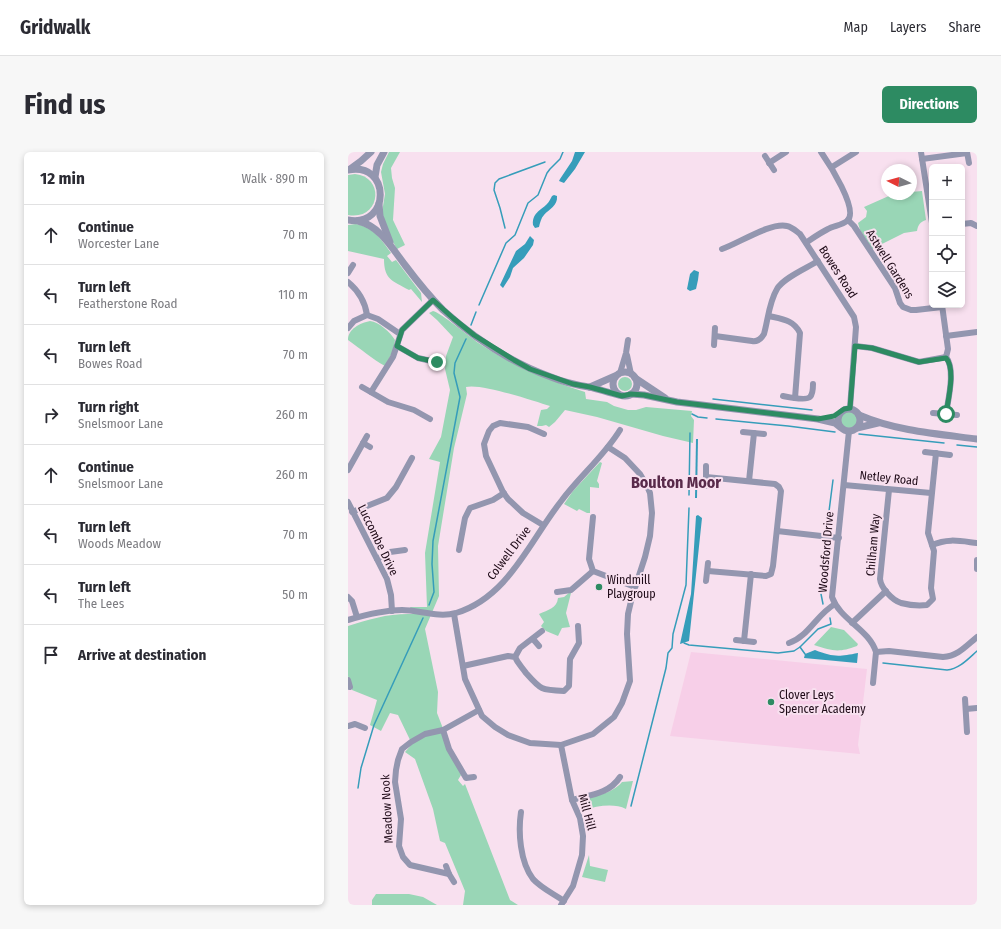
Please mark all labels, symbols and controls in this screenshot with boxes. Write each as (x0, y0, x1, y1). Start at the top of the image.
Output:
text: Gridwalk (20, 16, 90, 39)
text: Map (844, 19, 868, 36)
text: Layers (890, 19, 926, 36)
text: Share (948, 19, 981, 36)
button: Directions (882, 86, 977, 123)
text: Find us (24, 88, 106, 121)
north arrow (881, 164, 917, 200)
map controls (929, 164, 965, 308)
button: + (929, 164, 965, 200)
text: 12 min (40, 168, 85, 189)
text: Walk · 890 m (242, 171, 308, 186)
button: − (929, 200, 965, 236)
text: Continue (78, 218, 134, 236)
icon: ahead (40, 224, 62, 246)
text: 70 m (283, 227, 308, 242)
street label: Astwell Gardens (863, 227, 917, 301)
text: Worcester Lane (78, 236, 159, 251)
button: locate (929, 236, 965, 272)
street label: Bowes Road (816, 243, 860, 301)
button: layers (929, 272, 965, 308)
text: Turn left (78, 278, 131, 296)
icon: left (40, 284, 62, 306)
text: 110 m (278, 287, 308, 302)
text: Featherstone Road (78, 296, 178, 311)
text: Turn left (78, 338, 131, 356)
icon: left (40, 344, 62, 366)
text: 70 m (283, 347, 308, 362)
route end (428, 353, 446, 371)
text: Bowes Road (78, 356, 142, 371)
text: Turn right (78, 398, 139, 416)
icon: right (40, 404, 62, 426)
route start (937, 405, 955, 423)
text: 260 m (276, 407, 308, 422)
text: Snelsmoor Lane (78, 416, 163, 431)
text: Continue (78, 458, 134, 476)
icon: ahead (40, 464, 62, 486)
text: 260 m (276, 467, 308, 482)
street label: Netley Road (859, 468, 919, 488)
district label: Boulton Moor (631, 473, 721, 492)
text: Snelsmoor Lane (78, 476, 163, 491)
street label: Luccombe Drive (355, 502, 401, 578)
street label: Woodsford Drive (815, 511, 837, 593)
street label: Chilham Way (863, 513, 883, 577)
text: Turn left (78, 518, 131, 536)
street label: Colwell Drive (484, 523, 534, 583)
icon: left (40, 524, 62, 546)
text: 70 m (283, 527, 308, 542)
text: Woods Meadow (78, 536, 161, 551)
place label: Windmill Playgroup (607, 573, 656, 601)
text: Turn left (78, 578, 131, 596)
marker: Windmill Playgroup (594, 582, 604, 592)
icon: left (40, 584, 62, 606)
text: 50 m (282, 587, 308, 602)
text: The Lees (78, 596, 124, 611)
icon: arrive (40, 644, 62, 666)
text: Arrive at destination (78, 646, 206, 664)
place label: Clover Leys Spencer Academy (779, 688, 866, 716)
marker: Clover Leys Spencer Academy (766, 697, 776, 707)
street label: Meadow Nook (378, 774, 396, 844)
street label: Mill Hill (575, 792, 599, 832)

